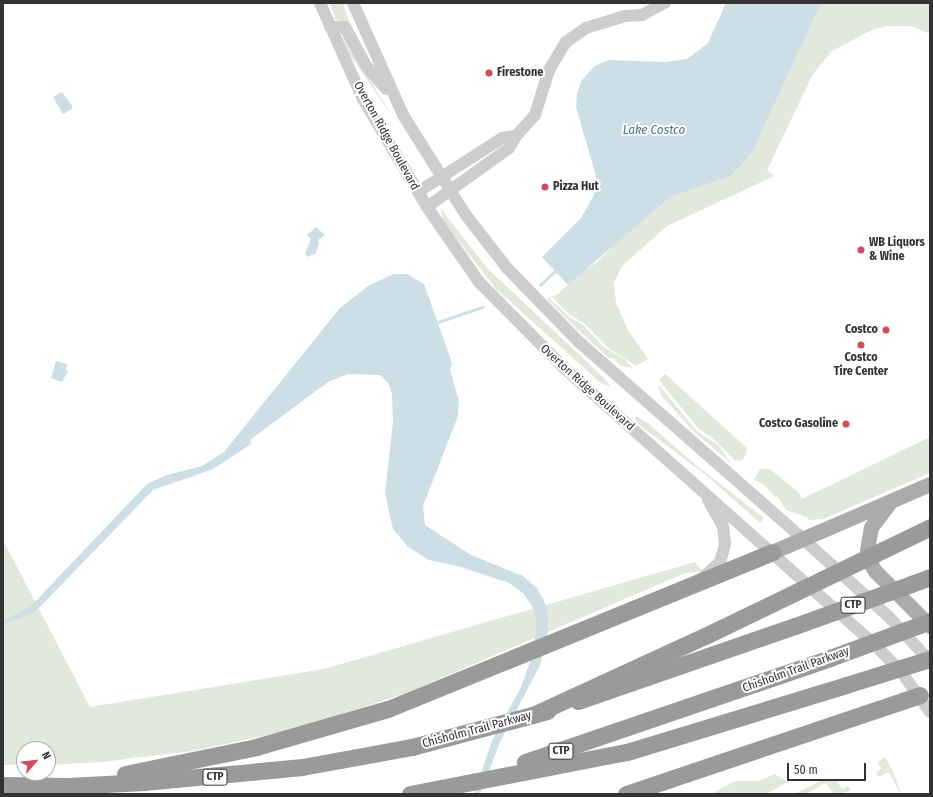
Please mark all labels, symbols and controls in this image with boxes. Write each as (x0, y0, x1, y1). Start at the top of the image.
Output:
place label: Firestone (497, 66, 543, 80)
marker: Firestone (484, 68, 494, 78)
street label: Overton Ridge Boulevard (350, 79, 422, 193)
water label: Lake Costco (623, 122, 685, 138)
place label: Pizza Hut (553, 180, 599, 194)
marker: Pizza Hut (540, 182, 550, 192)
place label: WB Liquors & Wine (869, 236, 925, 264)
marker: WB Liquors & Wine (856, 245, 866, 255)
place label: Costco (845, 323, 878, 337)
marker: Costco (881, 325, 891, 335)
marker: Costco Tire Center (856, 340, 866, 350)
street label: Overton Ridge Boulevard (537, 342, 637, 434)
place label: Costco Tire Center (834, 351, 888, 379)
place label: Costco Gasoline (759, 417, 838, 431)
marker: Costco Gasoline (841, 419, 851, 429)
road number: CTP (840, 596, 866, 614)
street label: Chisholm Trail Parkway (741, 644, 851, 696)
street label: Chisholm Trail Parkway (421, 709, 533, 751)
north arrow (16, 741, 56, 781)
road number: CTP (548, 742, 574, 760)
text: N (39, 750, 53, 762)
scale bar (789, 755, 868, 781)
text: 50 m (794, 763, 818, 777)
road number: CTP (202, 768, 228, 786)

